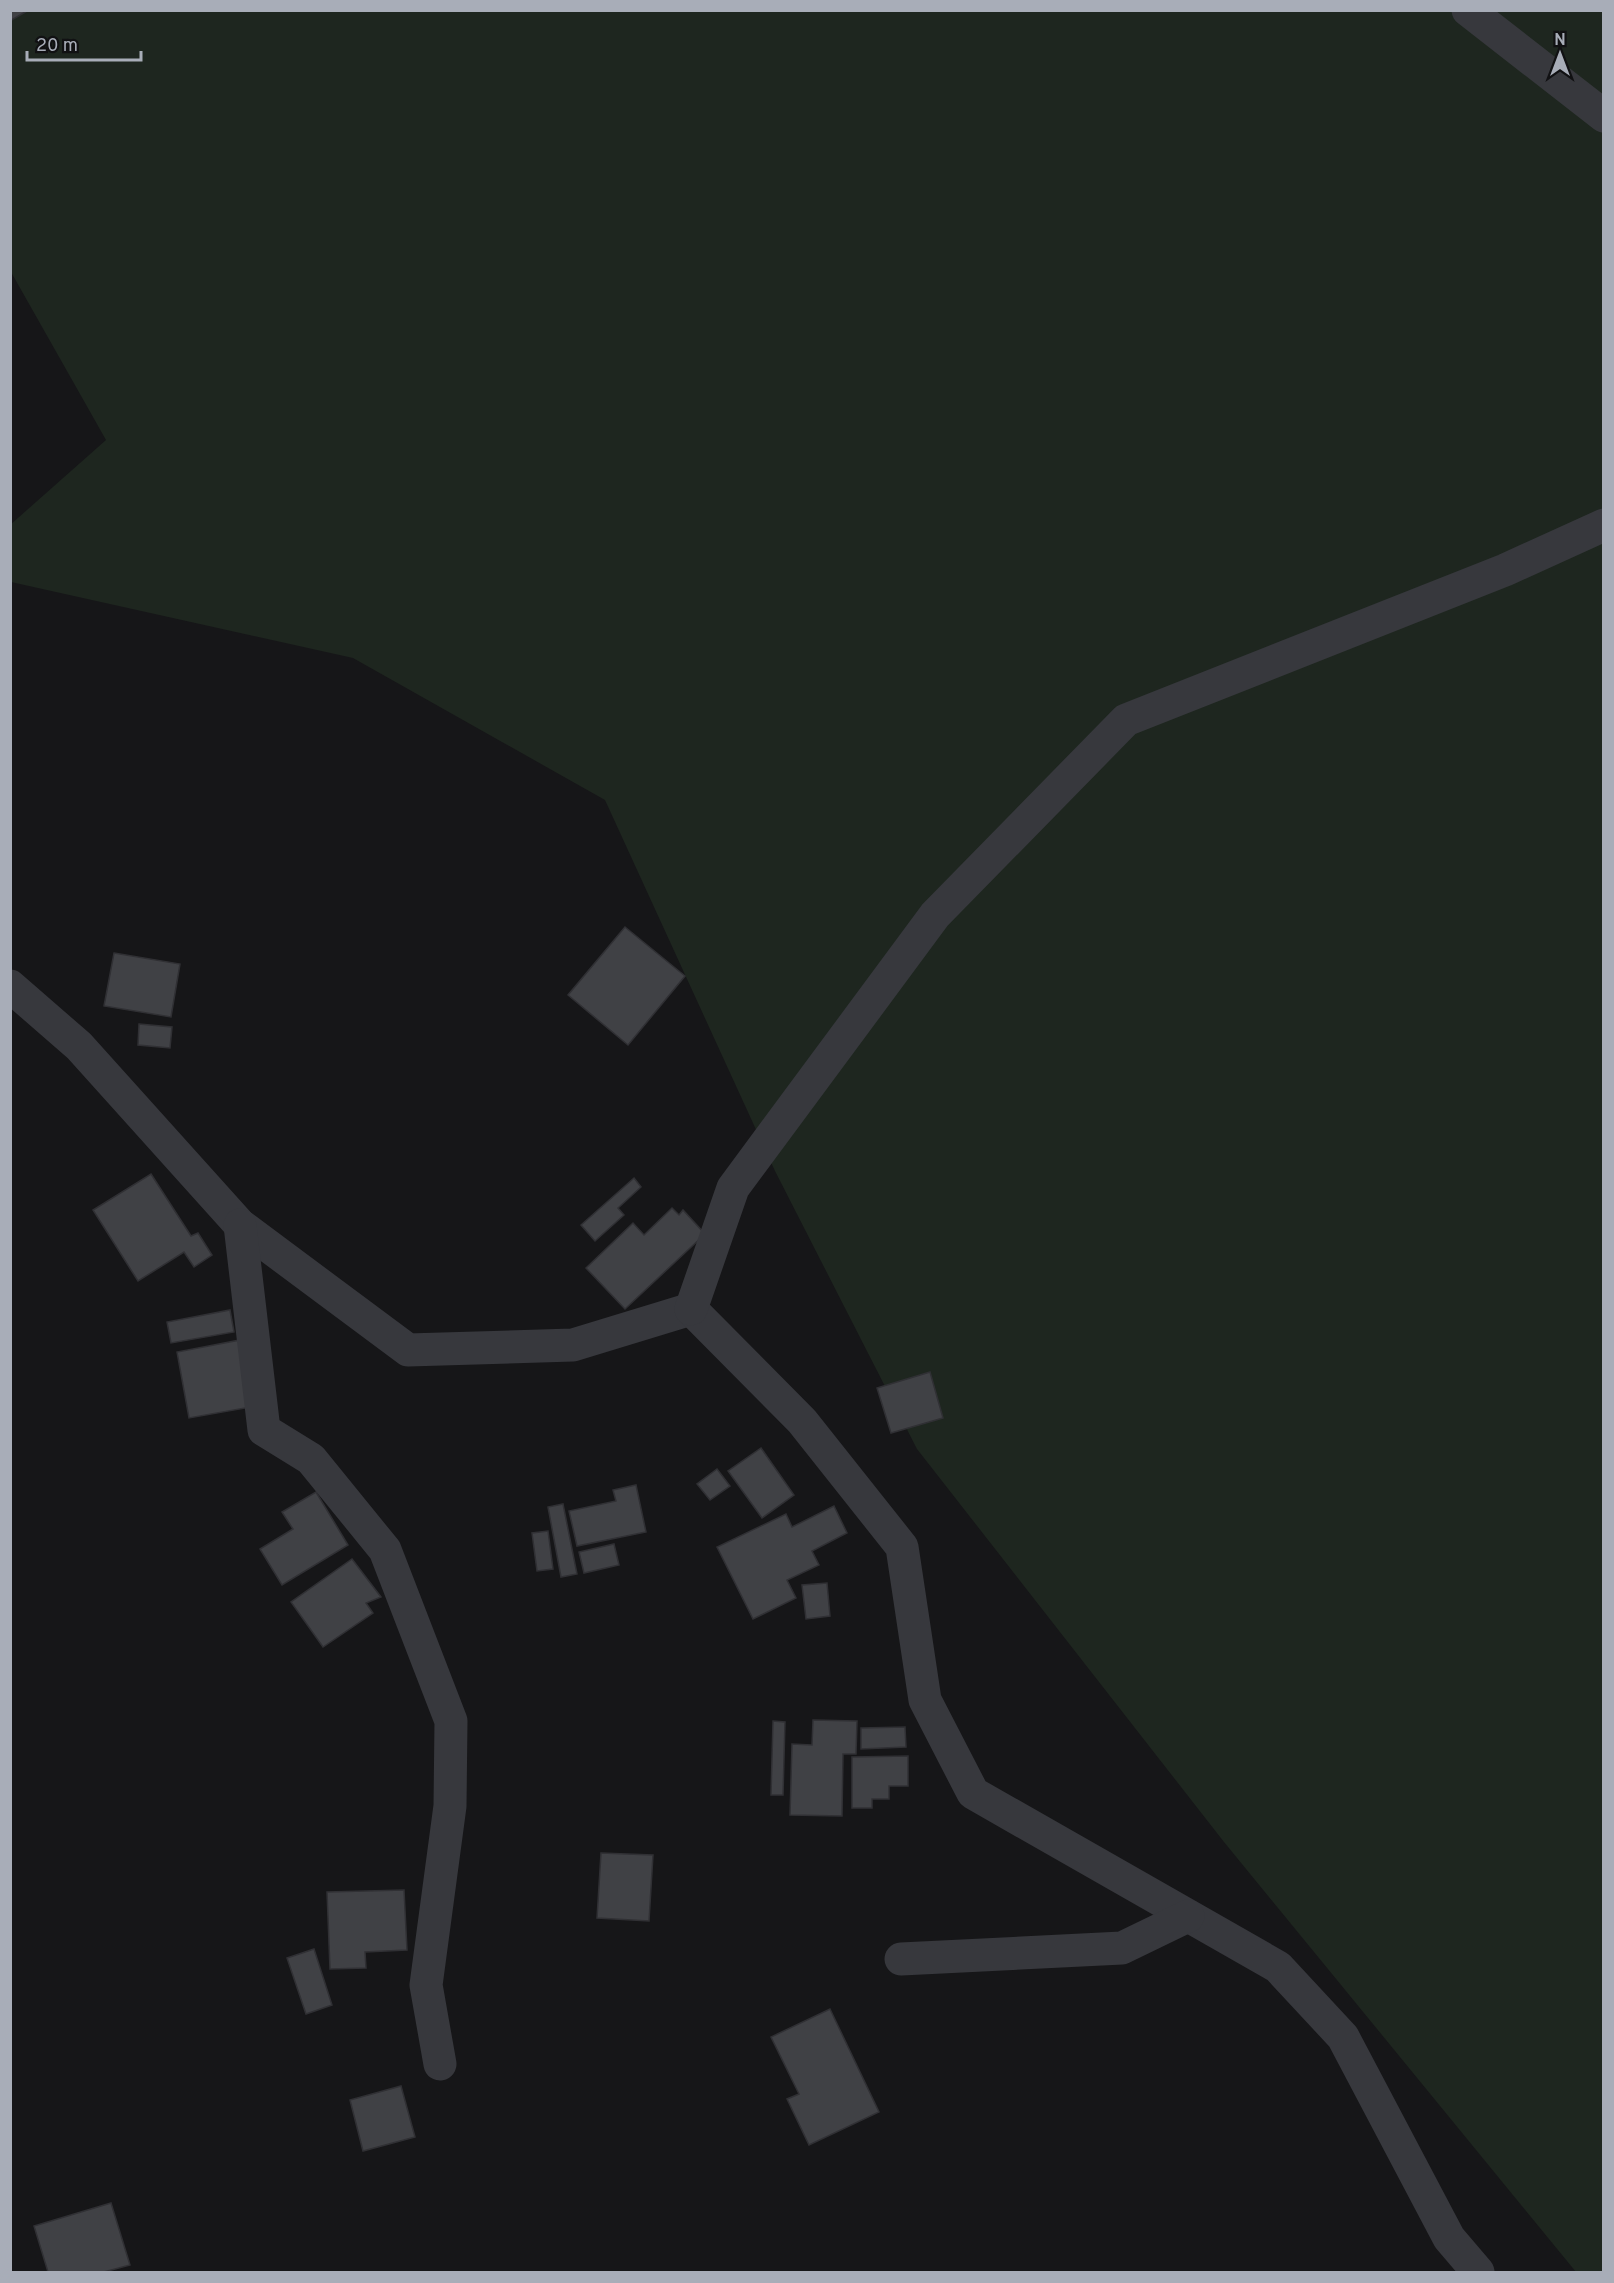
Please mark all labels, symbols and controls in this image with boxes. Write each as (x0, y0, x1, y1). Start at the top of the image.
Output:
scale bar (27, 24, 141, 62)
north arrow (1530, 24, 1590, 84)
text: N (1554, 31, 1566, 51)
text: 20 m (36, 35, 78, 58)

